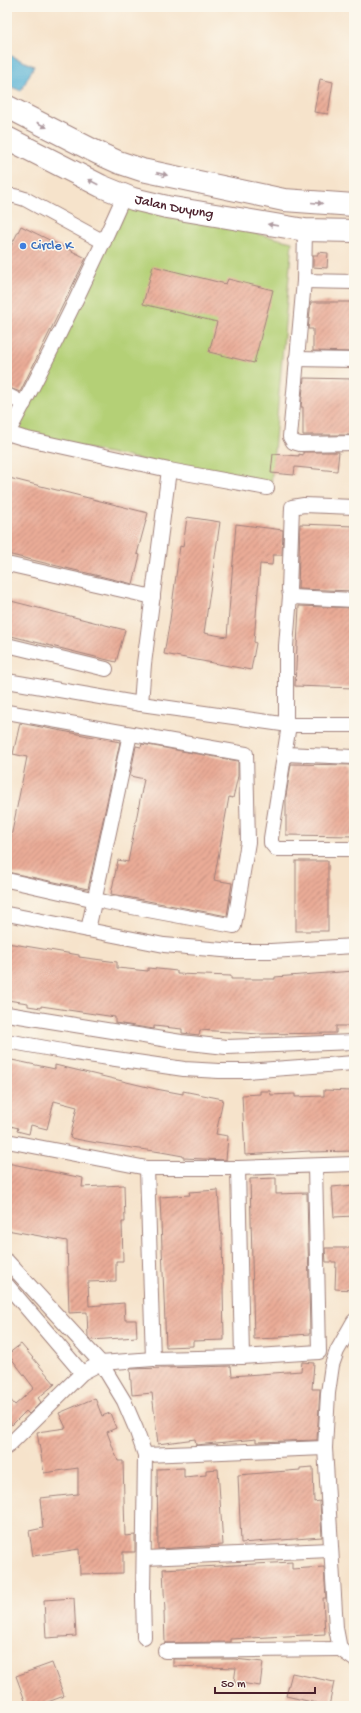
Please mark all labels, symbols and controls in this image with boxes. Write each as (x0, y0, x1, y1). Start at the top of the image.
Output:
one-way arrow (37, 122, 48, 128)
one-way arrow (156, 171, 168, 177)
one-way arrow (88, 179, 99, 186)
street label: Jalan Duyung (133, 191, 215, 223)
one-way arrow (311, 199, 323, 206)
one-way arrow (267, 222, 280, 228)
place label: Circle K (31, 238, 74, 255)
marker: Circle K (18, 241, 28, 251)
scale bar (215, 1669, 315, 1695)
text: 50 m (221, 1678, 246, 1692)

